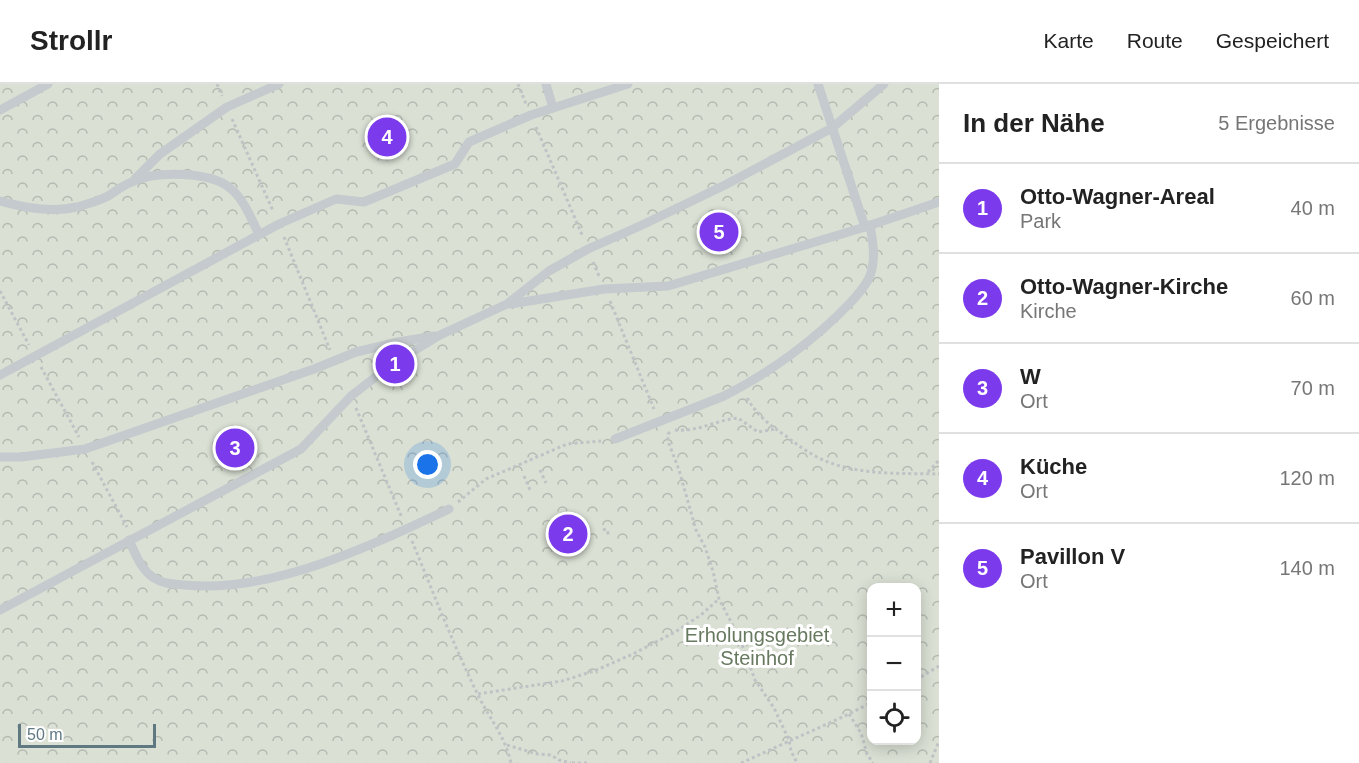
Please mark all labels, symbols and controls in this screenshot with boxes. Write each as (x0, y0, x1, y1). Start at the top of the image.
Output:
text: Strollr (30, 25, 112, 56)
text: Karte (1044, 29, 1094, 52)
text: Route (1127, 29, 1183, 52)
text: Gespeichert (1216, 29, 1329, 52)
text: In der Nähe (963, 108, 1105, 138)
text: 5 Ergebnisse (1218, 112, 1335, 134)
pin: 4 (368, 115, 406, 160)
text: Otto-Wagner-Areal (1020, 184, 1215, 209)
text: 1 (977, 197, 988, 219)
text: 40 m (1291, 197, 1335, 219)
pin: 5 (700, 210, 738, 254)
text: Park (1020, 210, 1061, 232)
text: Otto-Wagner-Kirche (1020, 274, 1228, 299)
text: 2 (977, 287, 988, 309)
text: 60 m (1291, 287, 1335, 309)
text: Kirche (1020, 300, 1077, 322)
pin: 1 (376, 342, 414, 386)
text: W (1020, 364, 1041, 389)
text: 3 (977, 377, 988, 399)
text: 70 m (1291, 377, 1335, 399)
text: Ort (1020, 390, 1048, 412)
pin: 3 (216, 426, 254, 470)
your location (413, 450, 442, 479)
text: Küche (1020, 454, 1087, 479)
text: 4 (977, 467, 988, 489)
text: 120 m (1279, 467, 1335, 489)
text: Ort (1020, 480, 1048, 502)
pin: 2 (548, 512, 588, 556)
text: Pavillon V (1020, 544, 1125, 569)
text: 5 (977, 557, 988, 579)
text: 140 m (1279, 557, 1335, 579)
text: Ort (1020, 570, 1048, 592)
map controls (867, 583, 921, 745)
button: + (867, 583, 921, 637)
park label: Erholungsgebiet Steinhof (685, 624, 830, 669)
button: − (867, 637, 921, 691)
button: locate (867, 691, 921, 745)
scale bar (18, 721, 156, 748)
text: 50 m (27, 726, 63, 743)

